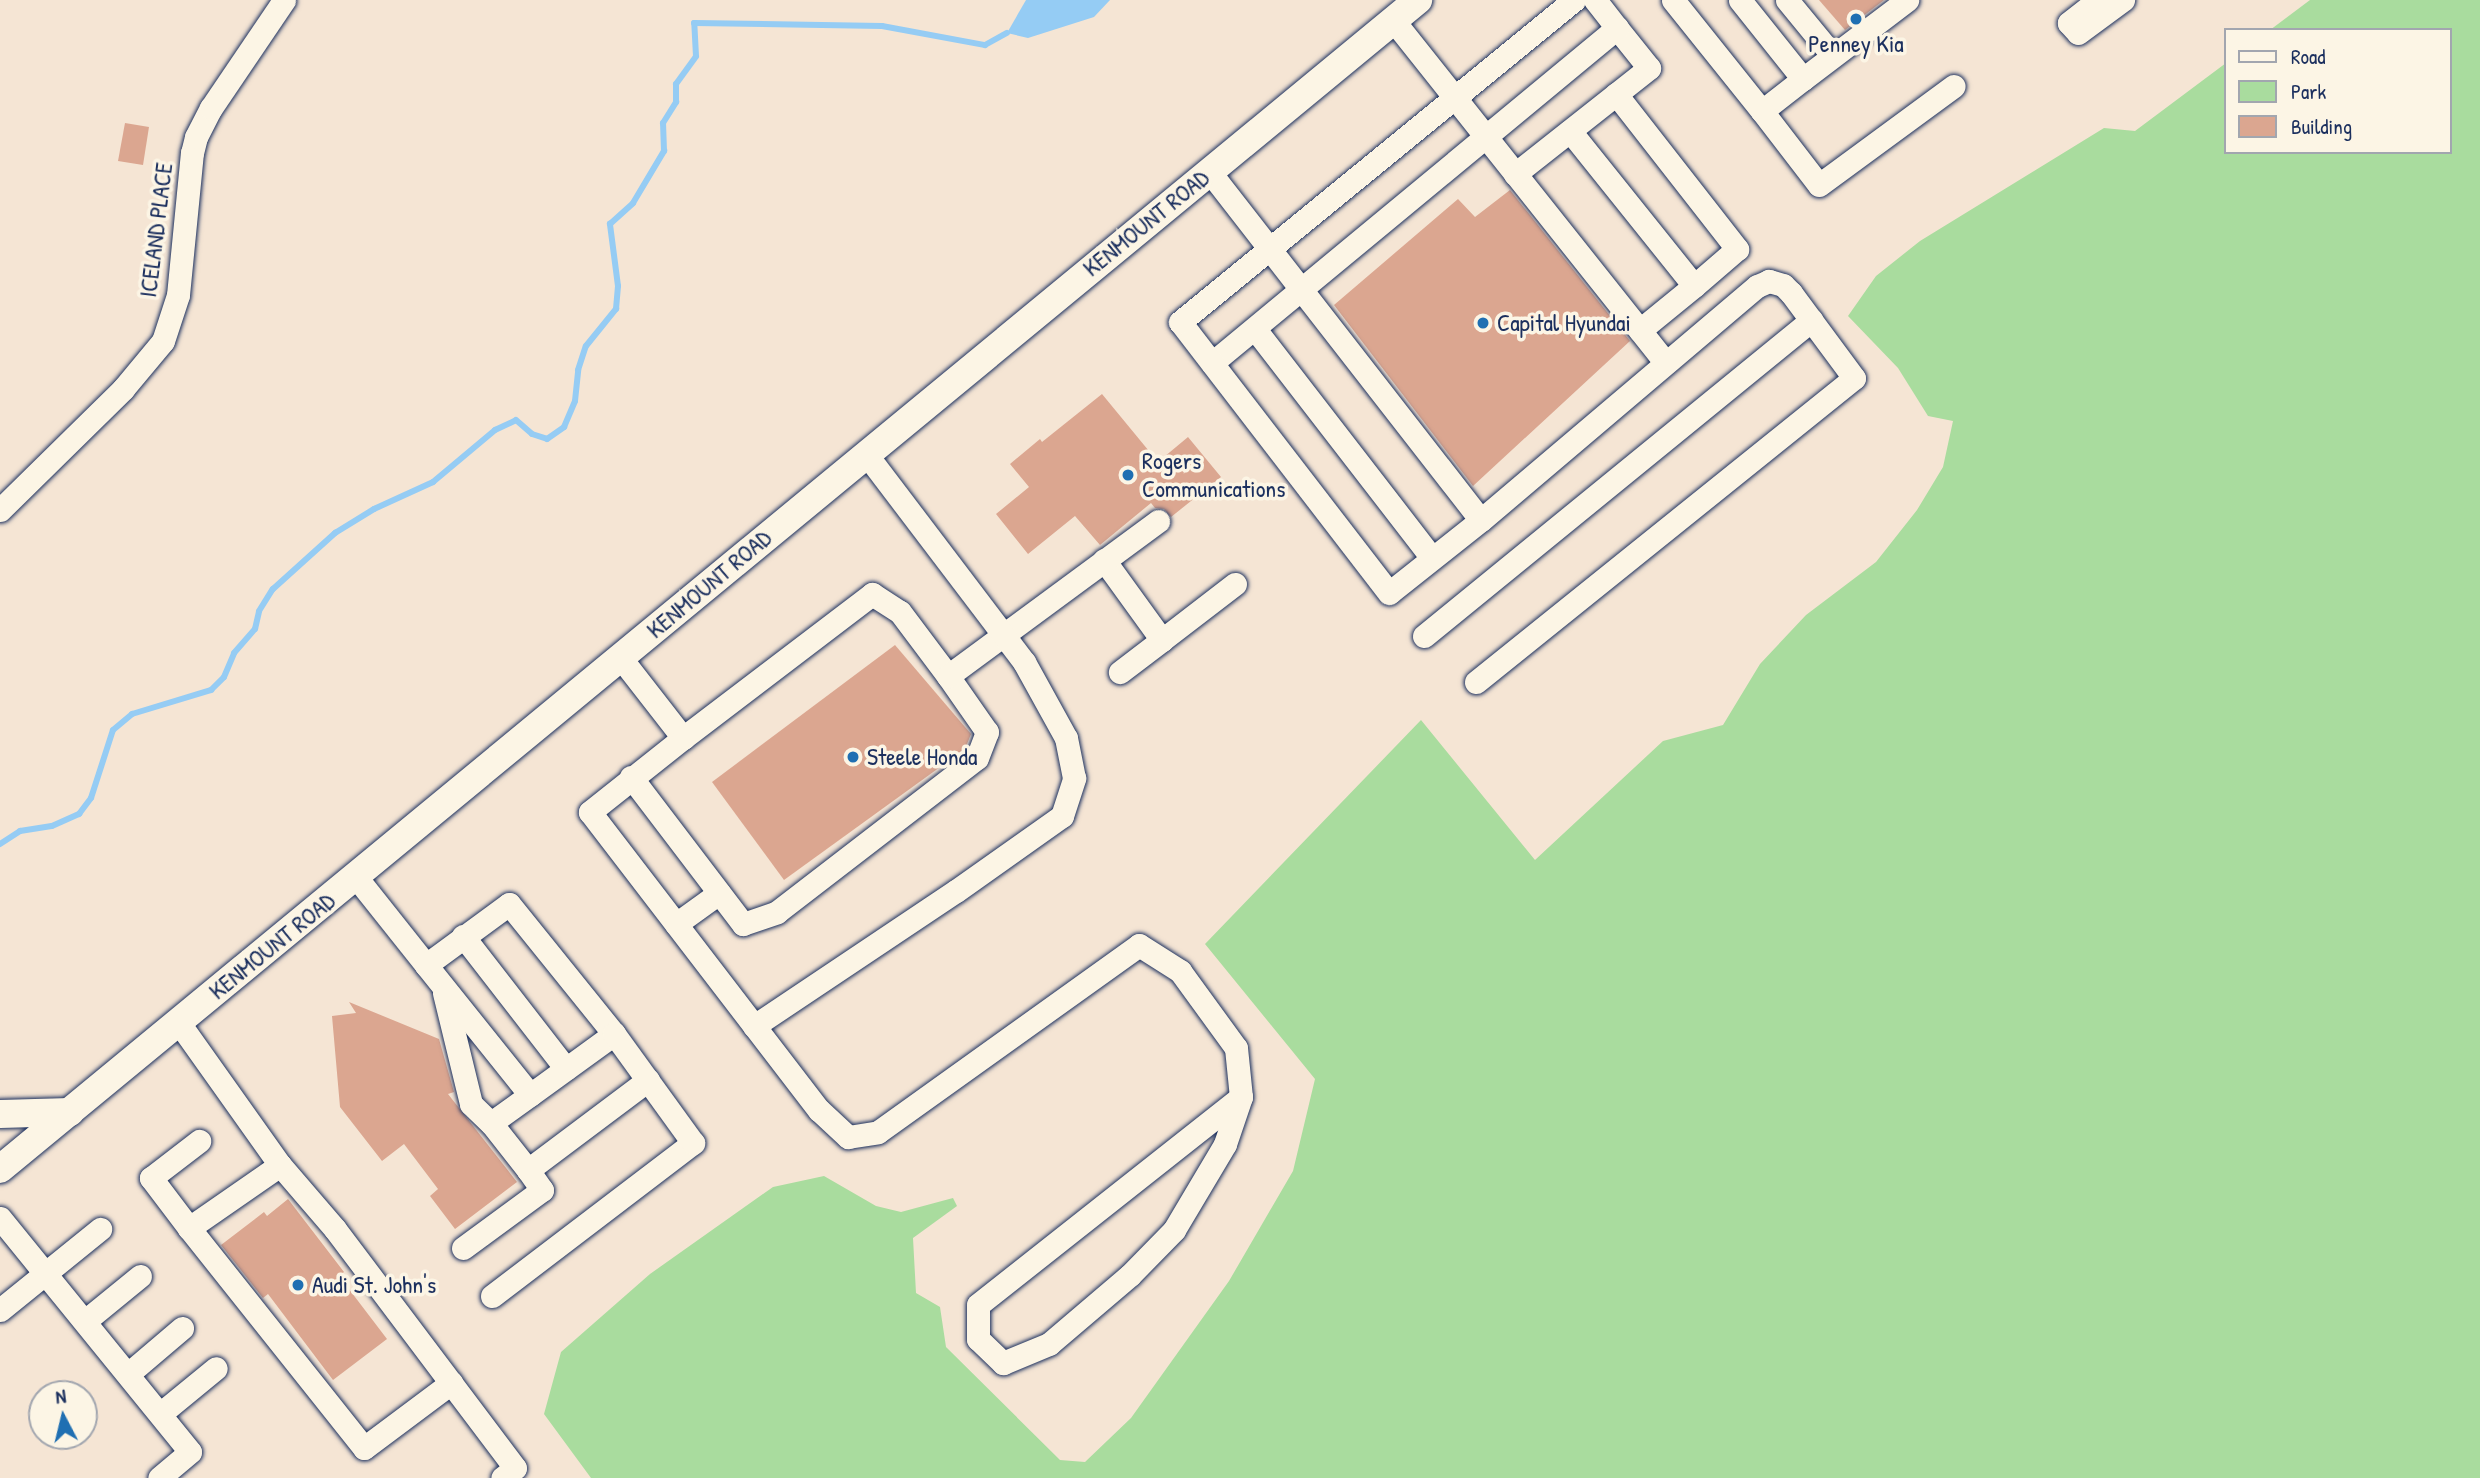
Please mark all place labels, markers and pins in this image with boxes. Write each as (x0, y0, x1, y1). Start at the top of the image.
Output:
marker: Penney Kia (1848, 11, 1864, 27)
place label: Penney Kia (1808, 30, 1904, 58)
place label: Capital Hyundai (1497, 309, 1631, 337)
marker: Capital Hyundai (1475, 315, 1491, 331)
place label: Rogers Communications (1142, 447, 1285, 503)
marker: Rogers Communications (1120, 467, 1136, 483)
place label: Steele Honda (867, 743, 977, 771)
marker: Steele Honda (845, 749, 861, 765)
place label: Audi St. John's (312, 1271, 436, 1299)
marker: Audi St. John's (290, 1277, 306, 1293)

